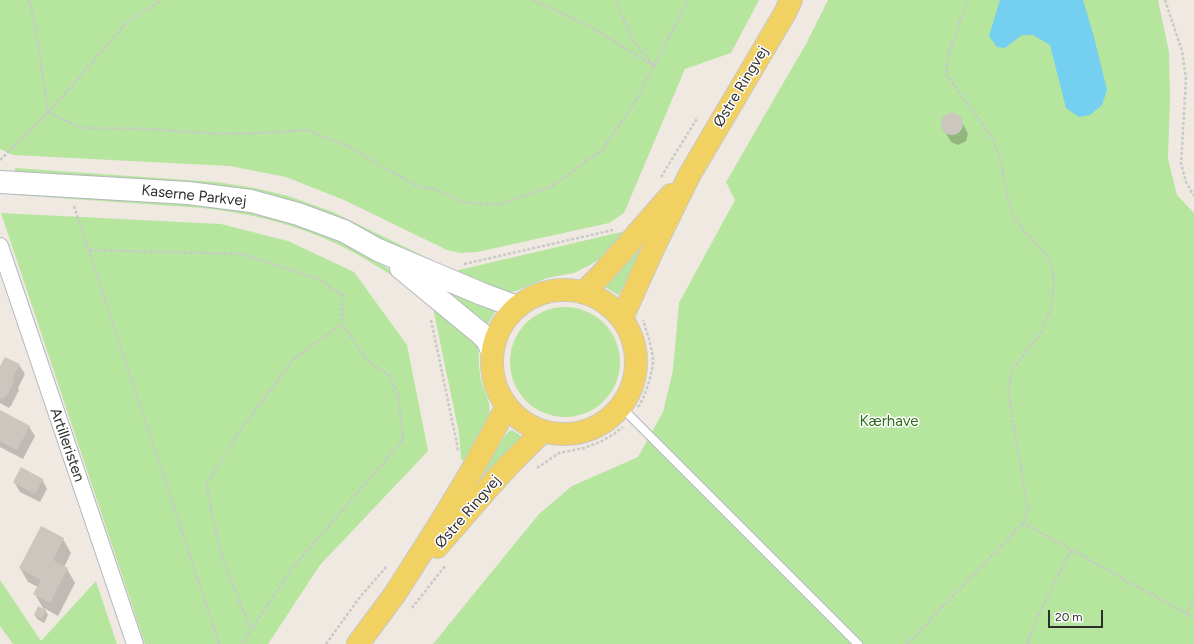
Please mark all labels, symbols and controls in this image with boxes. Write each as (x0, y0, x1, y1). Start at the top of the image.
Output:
street label: Østre Ringvej (710, 43, 772, 131)
street label: Kaserne Parkvej (141, 182, 247, 210)
street label: Artilleristen (46, 406, 88, 484)
park label: Kærhave (860, 413, 918, 431)
street label: Østre Ringvej (431, 472, 505, 552)
scale bar (1050, 602, 1105, 628)
text: 20 m (1055, 610, 1083, 624)

